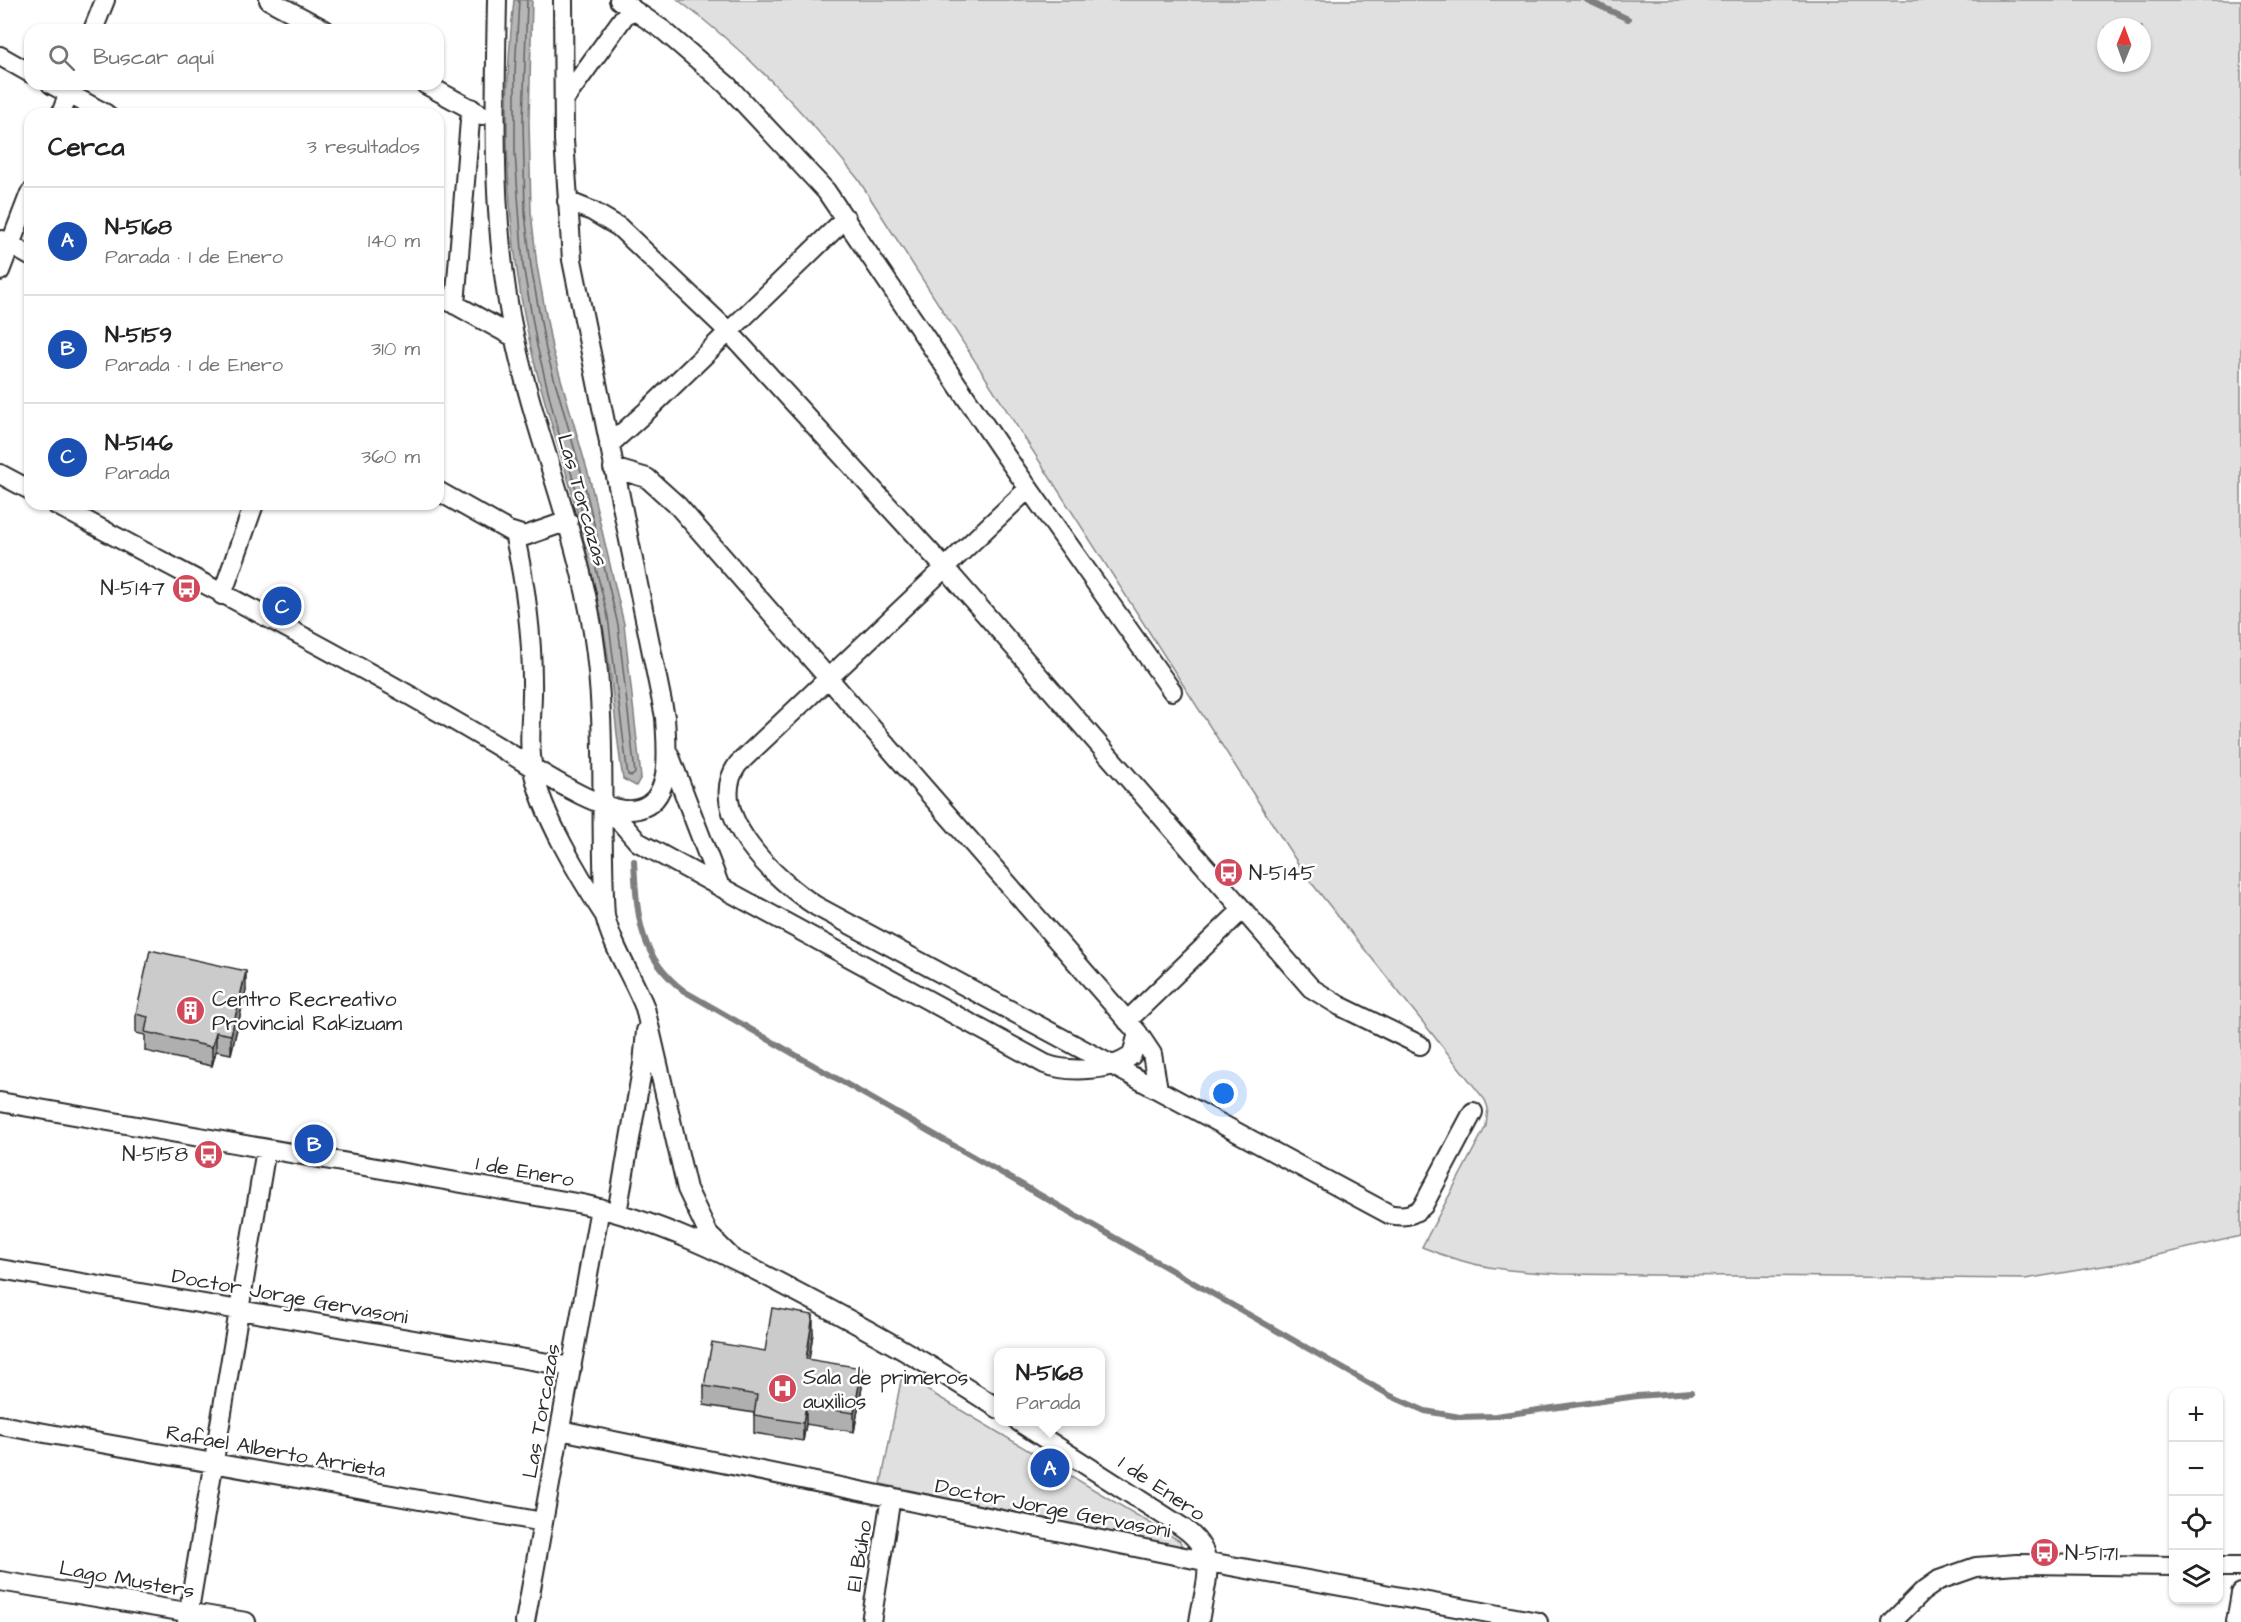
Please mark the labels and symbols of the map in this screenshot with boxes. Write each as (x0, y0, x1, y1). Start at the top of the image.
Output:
north arrow (2097, 18, 2151, 72)
street label: Las Torcazas (550, 431, 615, 570)
bus stop icon: N-5147 (170, 572, 202, 604)
place label: N-5147 (101, 574, 165, 603)
pin: C (262, 584, 302, 628)
bus stop icon: N-5145 (1212, 857, 1244, 889)
place label: N-5145 (1249, 859, 1316, 888)
place label: Centro Recreativo Provincial Rakizuam (212, 985, 403, 1038)
building icon: Centro Recreativo Provincial Rakizuam (175, 995, 207, 1027)
your location (1209, 1079, 1238, 1108)
pin: B (294, 1122, 334, 1166)
bus stop icon: N-5158 (193, 1138, 225, 1170)
place label: N-5158 (122, 1140, 188, 1169)
street label: 1 de Enero (473, 1149, 577, 1194)
street label: Doctor Jorge Gervasoni (169, 1261, 410, 1334)
street label: Las Torcazas (515, 1341, 568, 1481)
place label: Sala de primeros auxilios (803, 1363, 968, 1416)
hospital icon: Sala de primeros auxilios (766, 1373, 798, 1405)
street label: Rafael Alberto Arrieta (164, 1418, 388, 1485)
pin: A (1030, 1446, 1070, 1490)
street label: 1 de Enero (1112, 1449, 1211, 1528)
street label: Doctor Jorge Gervasoni (932, 1471, 1173, 1548)
street label: El Búho (840, 1518, 879, 1594)
bus stop icon: N-5171 (2028, 1537, 2060, 1569)
place label: N-5171 (2065, 1539, 2118, 1568)
street label: Lago Musters (57, 1553, 197, 1608)

